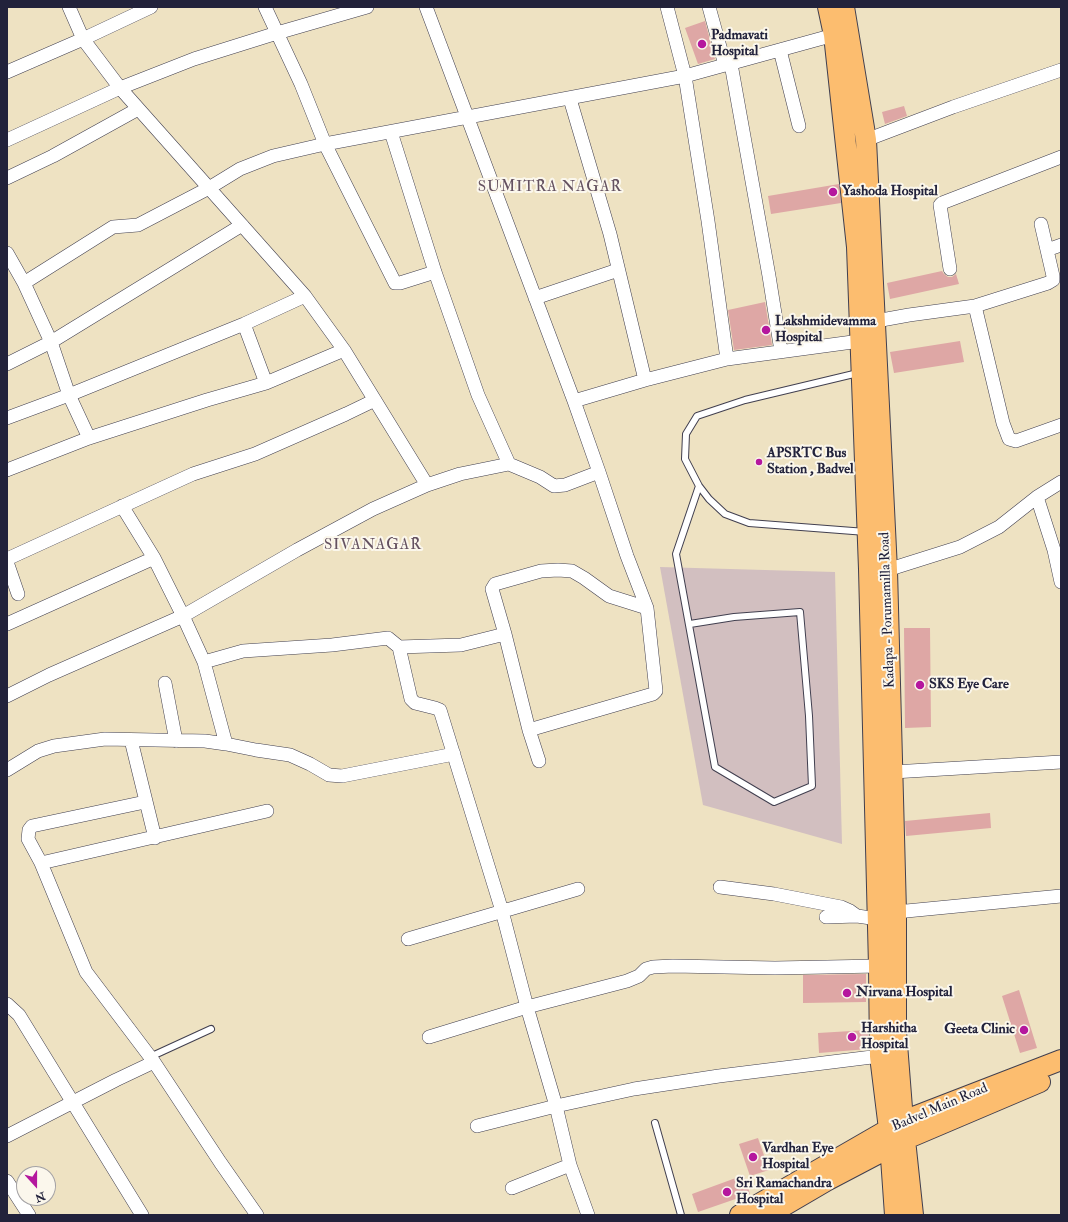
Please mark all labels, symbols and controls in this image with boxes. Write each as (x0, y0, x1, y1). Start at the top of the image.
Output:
place label: Padmavati Hospital (711, 28, 768, 60)
marker: Padmavati Hospital (696, 38, 708, 50)
district label: SUMITRA NAGAR (478, 179, 622, 197)
place label: Yashoda Hospital (842, 184, 938, 200)
marker: Yashoda Hospital (827, 186, 839, 198)
place label: Lakshmidevamma Hospital (775, 314, 876, 346)
marker: Lakshmidevamma Hospital (760, 324, 772, 336)
place label: APSRTC Bus Station , Badvel (767, 446, 854, 478)
marker: APSRTC Bus Station , Badvel (754, 457, 764, 467)
street label: Kadapa - Porumamilla Road (877, 532, 899, 688)
district label: SIVANAGAR (324, 537, 422, 555)
place label: SKS Eye Care (929, 677, 1009, 693)
marker: SKS Eye Care (914, 679, 926, 691)
place label: Nirvana Hospital (856, 985, 953, 1001)
marker: Nirvana Hospital (841, 987, 853, 999)
place label: Harshitha Hospital (861, 1021, 917, 1054)
place label: Geeta Clinic (944, 1022, 1015, 1038)
marker: Geeta Clinic (1018, 1024, 1030, 1036)
marker: Harshitha Hospital (846, 1031, 858, 1043)
street label: Badvel Main Road (890, 1080, 990, 1136)
place label: Vardhan Eye Hospital (762, 1141, 834, 1174)
marker: Vardhan Eye Hospital (747, 1151, 759, 1163)
north arrow (16, 1166, 56, 1206)
place label: Sri Ramachandra Hospital (736, 1176, 832, 1208)
marker: Sri Ramachandra Hospital (721, 1186, 733, 1198)
text: N (33, 1189, 47, 1205)

